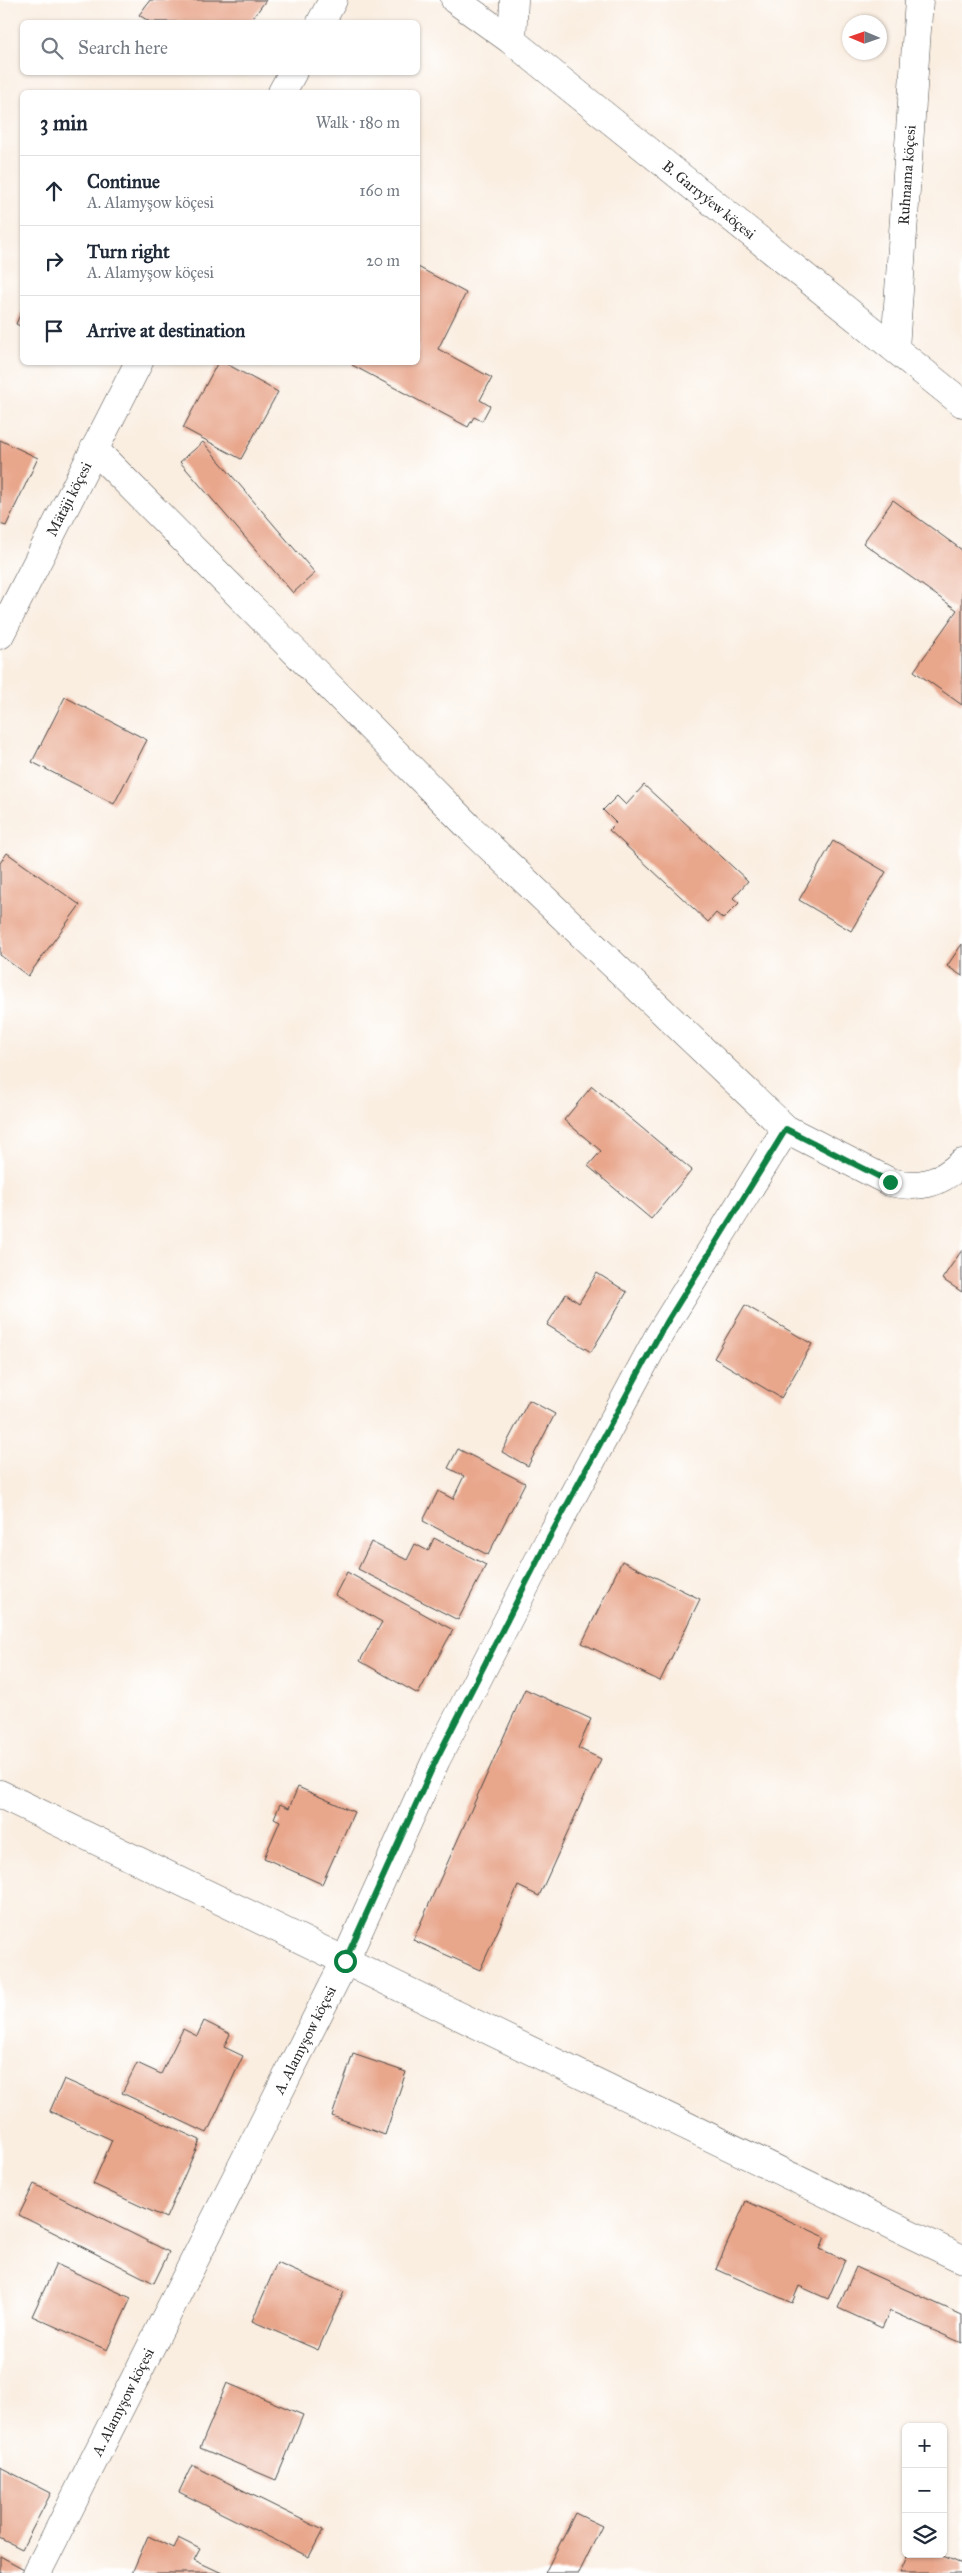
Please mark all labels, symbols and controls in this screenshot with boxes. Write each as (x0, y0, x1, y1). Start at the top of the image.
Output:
north arrow (842, 15, 887, 60)
search box (20, 20, 420, 75)
icon: search (38, 34, 66, 62)
text: Search here (78, 36, 168, 59)
text: 3 min (40, 110, 88, 136)
text: Walk · 180 m (316, 113, 400, 132)
street label: Ruhnama köçesi (895, 124, 919, 226)
street label: B. Garryýew köçesi (659, 157, 759, 243)
text: Continue (87, 170, 160, 193)
icon: ahead (40, 177, 68, 205)
text: 160 m (359, 181, 400, 200)
text: A. Alamyşow köçesi (87, 193, 214, 212)
text: Turn right (87, 240, 170, 263)
icon: right (40, 247, 68, 275)
text: 20 m (366, 251, 400, 270)
text: A. Alamyşow köçesi (87, 263, 214, 282)
icon: arrive (40, 317, 68, 345)
text: Arrive at destination (87, 319, 245, 342)
street label: Mätäji köçesi (43, 459, 95, 539)
route end (879, 1171, 902, 1194)
route start (334, 1950, 357, 1973)
street label: A. Alamyşow köçesi (269, 1983, 340, 2098)
street label: A. Alamyşow köçesi (87, 2345, 158, 2460)
map controls (902, 2423, 947, 2558)
button: + (902, 2423, 947, 2468)
button: − (902, 2468, 947, 2513)
button: layers (902, 2513, 947, 2558)

